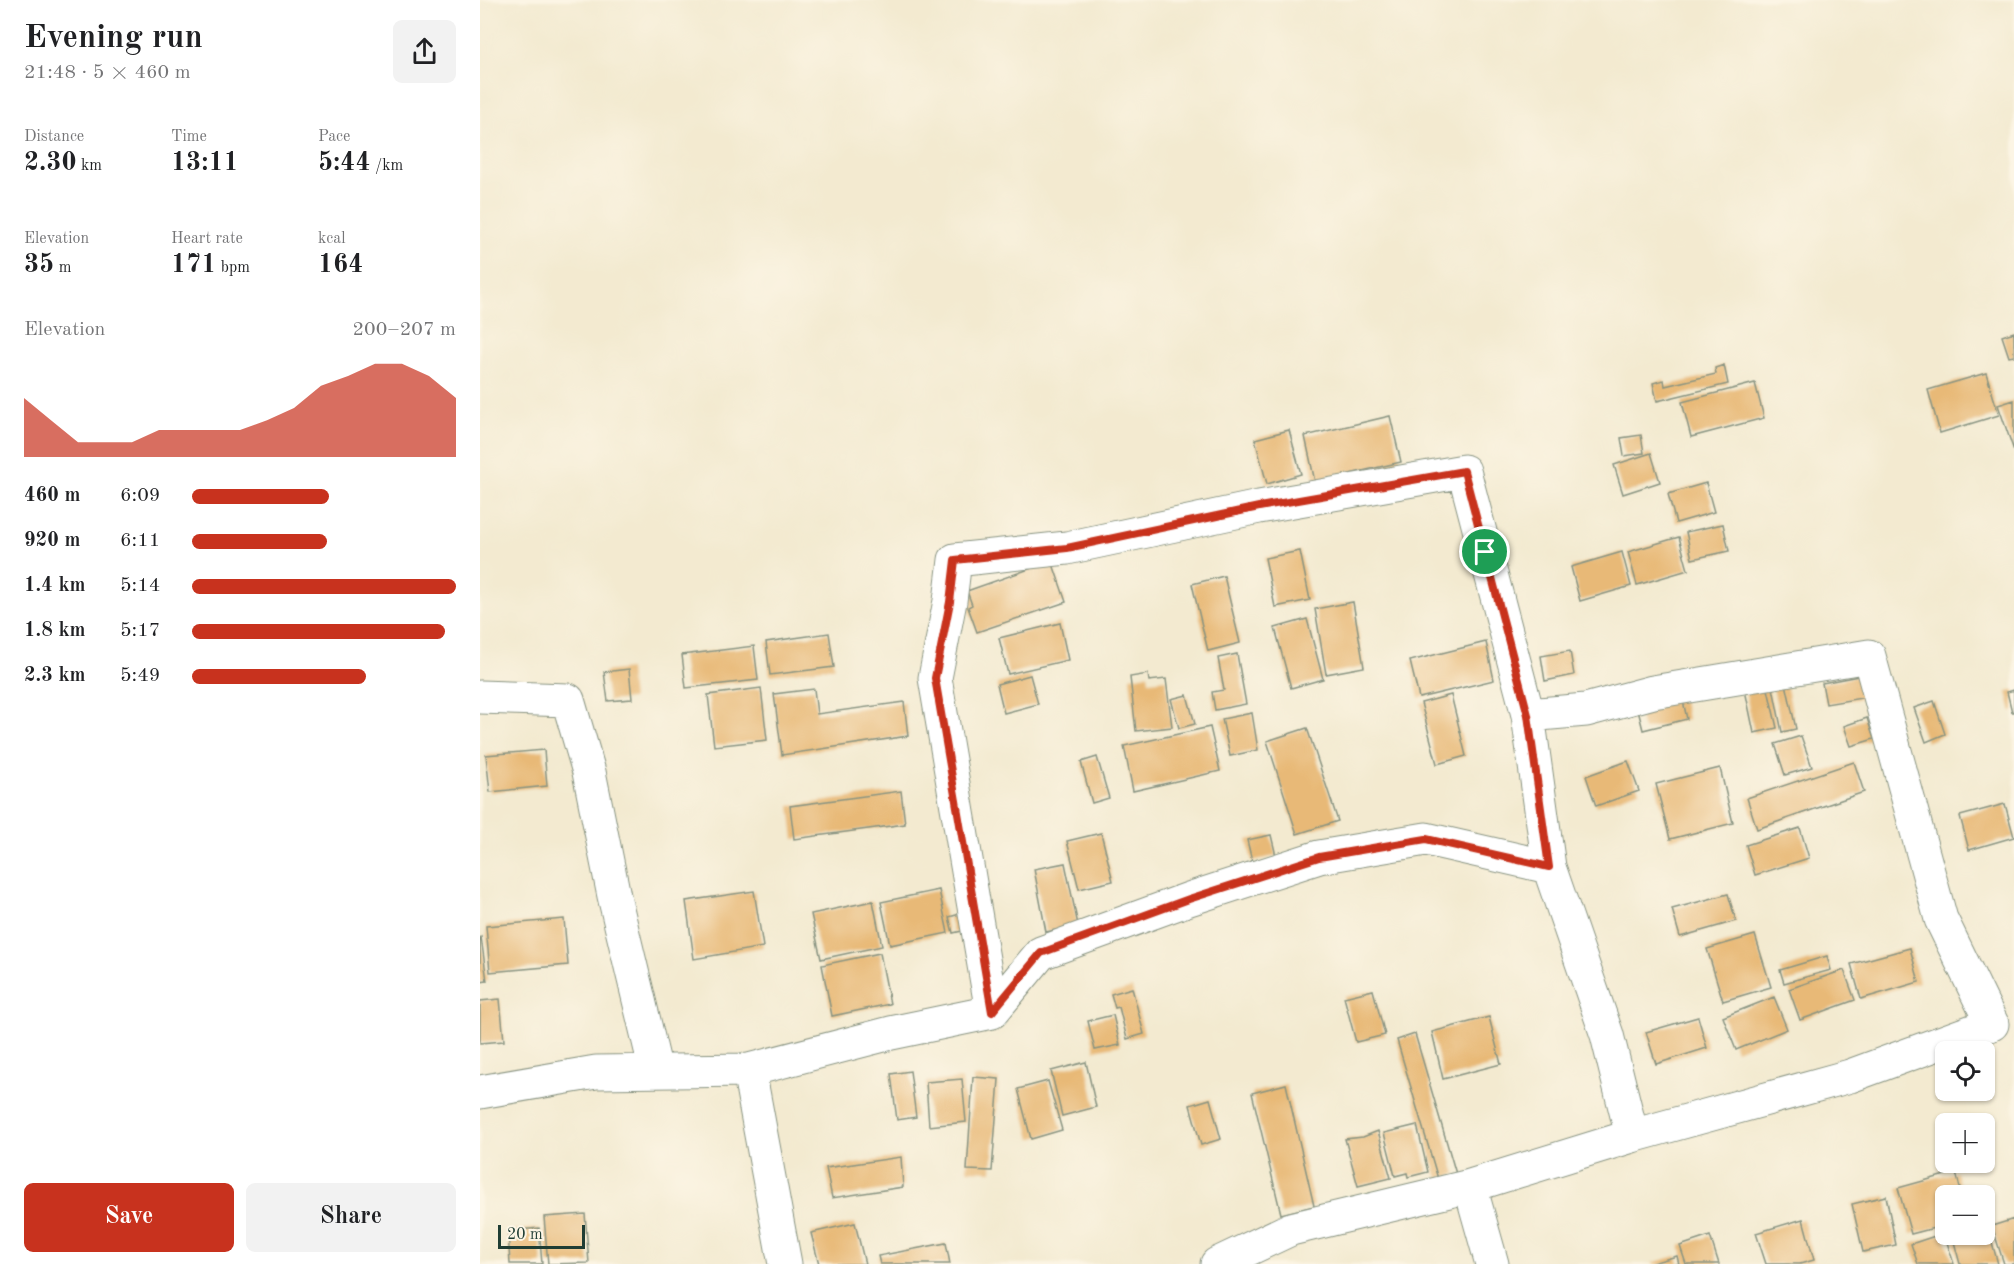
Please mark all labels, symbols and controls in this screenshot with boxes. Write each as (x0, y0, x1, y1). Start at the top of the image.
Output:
button: share (393, 20, 456, 83)
text: Evening run (24, 22, 203, 55)
text: 21:48 · 5 × 460 m (24, 63, 191, 83)
text: Distance (24, 129, 84, 145)
text: Time (171, 129, 207, 145)
text: Pace (318, 129, 350, 145)
text: 2.30 (24, 150, 77, 176)
text: 13:11 (171, 150, 239, 176)
text: 5:44 (318, 150, 371, 176)
text: km (77, 158, 102, 174)
text: /km (371, 158, 403, 174)
text: Elevation (24, 231, 89, 247)
text: Heart rate (171, 231, 243, 247)
text: kcal (318, 231, 346, 247)
text: 35 (24, 252, 54, 278)
text: 171 (171, 252, 216, 278)
text: 164 (318, 252, 363, 278)
text: m (54, 260, 71, 276)
text: bpm (216, 260, 250, 276)
text: Elevation (24, 320, 105, 340)
text: 200–207 m (353, 320, 456, 340)
text: 460 m (24, 486, 80, 506)
text: 6:09 (120, 486, 160, 506)
pin (1459, 526, 1510, 577)
text: 920 m (24, 531, 80, 551)
text: 6:11 (120, 531, 160, 551)
icon: arrive (1468, 535, 1501, 568)
text: 1.4 km (24, 576, 86, 596)
text: 5:14 (120, 576, 160, 596)
text: 1.8 km (24, 621, 86, 641)
text: 5:17 (120, 621, 160, 641)
text: 2.3 km (24, 666, 86, 686)
text: 5:49 (120, 666, 160, 686)
map controls (1935, 1041, 1995, 1245)
button: locate (1935, 1041, 1995, 1101)
button: + (1935, 1113, 1995, 1173)
button: Save (24, 1183, 234, 1252)
button: Share (246, 1183, 456, 1252)
button: − (1935, 1185, 1995, 1245)
scale bar (498, 1222, 585, 1250)
text: 20 m (507, 1227, 543, 1243)

